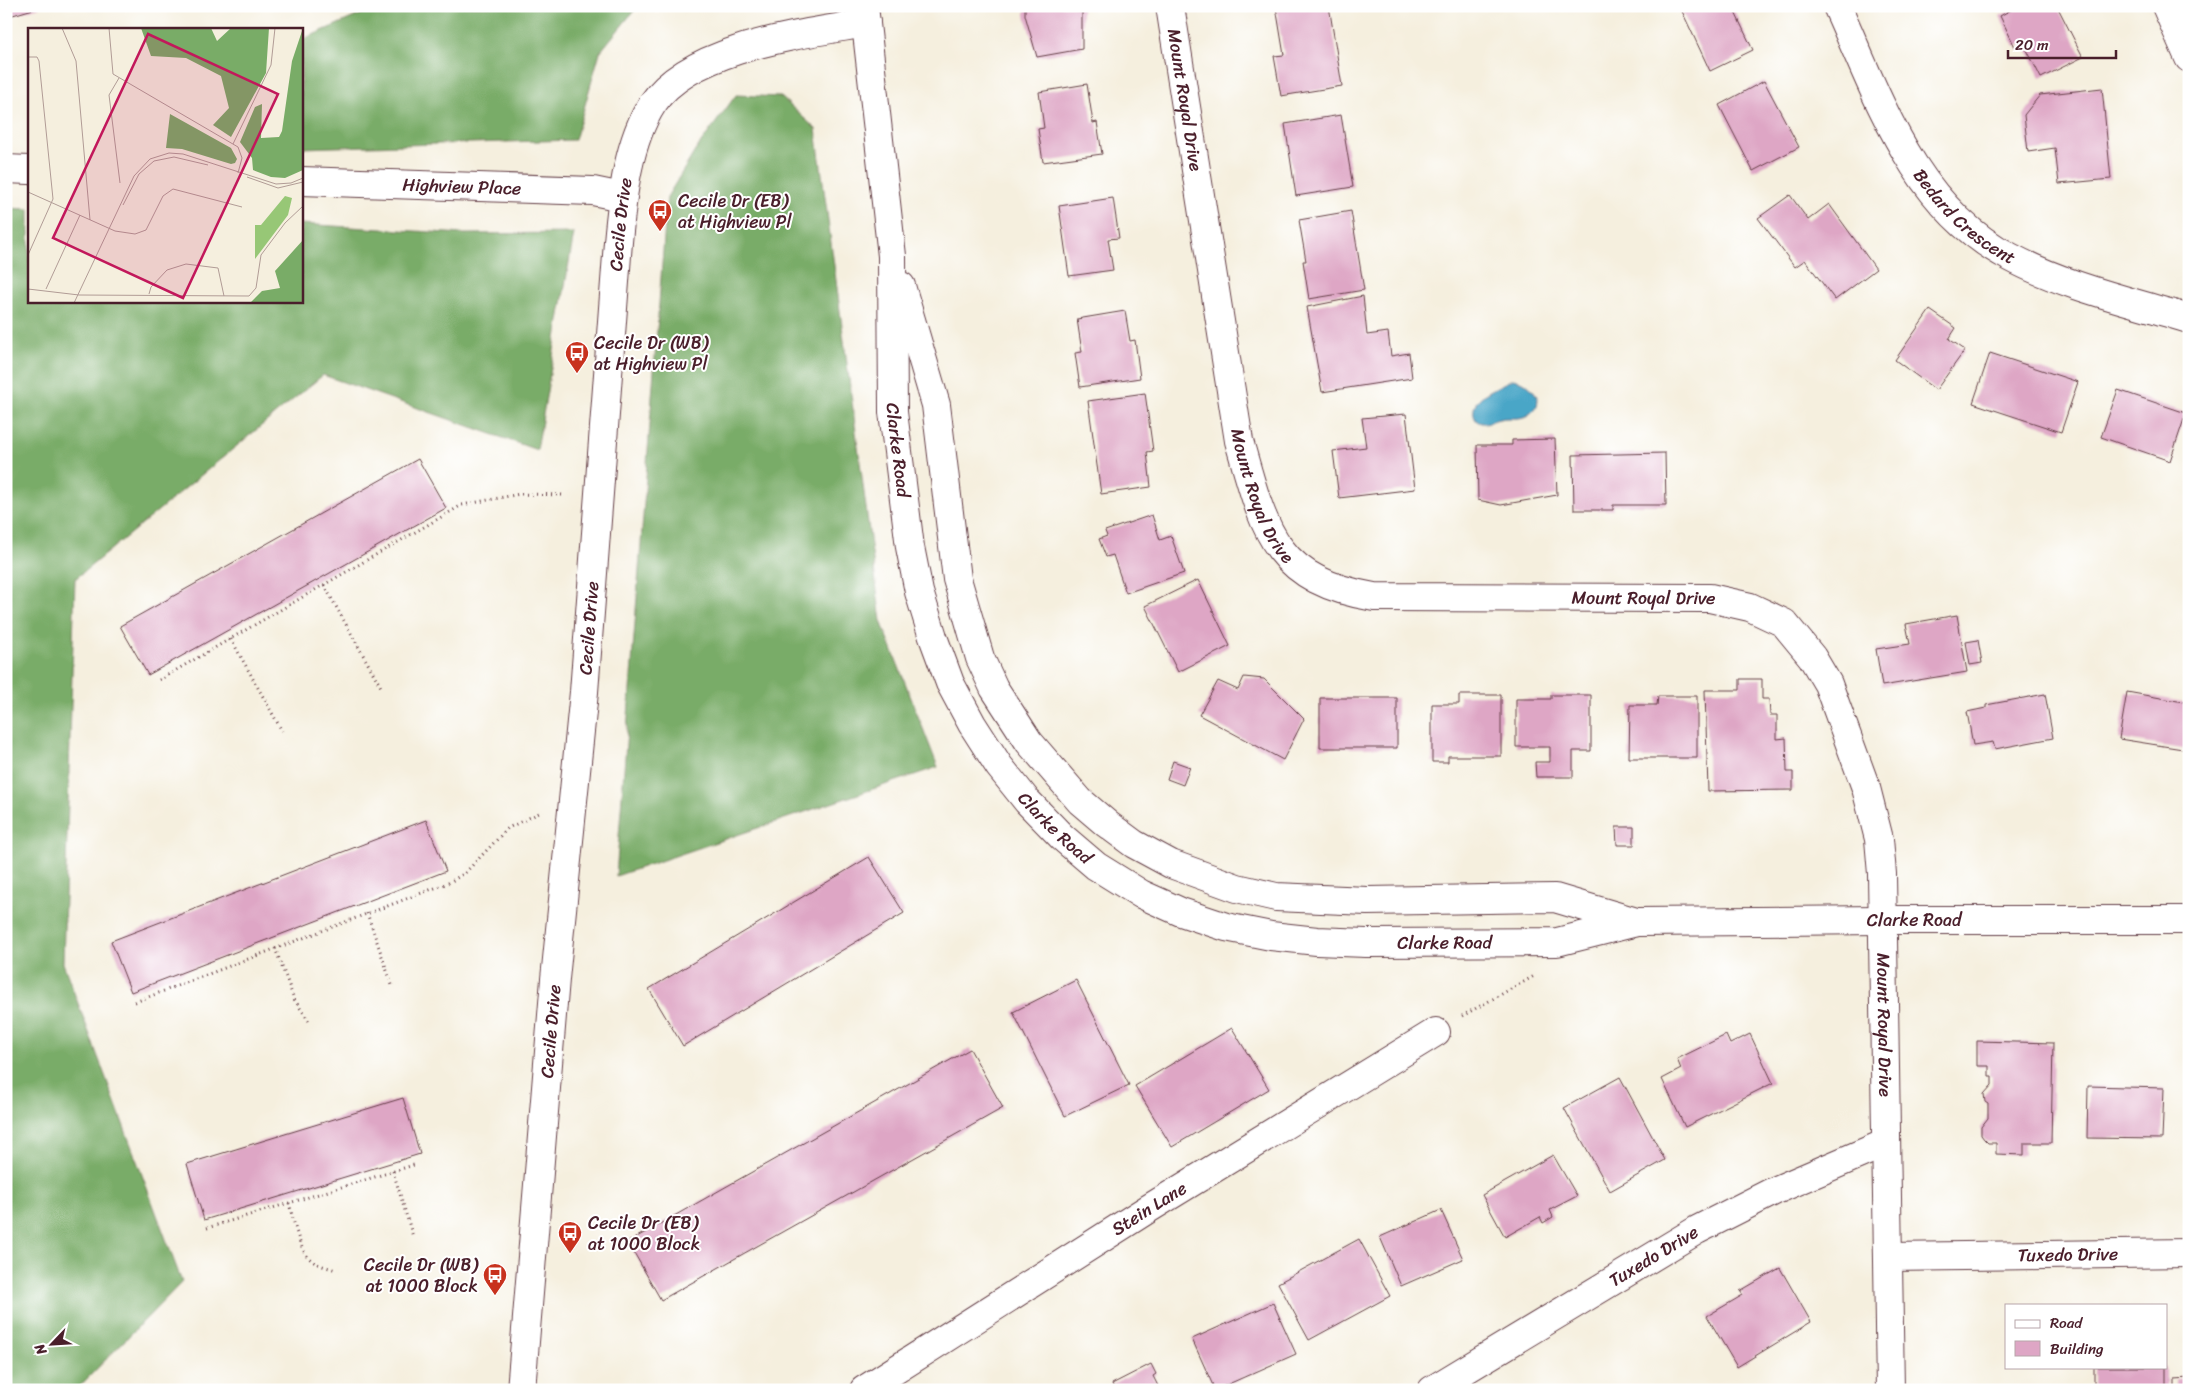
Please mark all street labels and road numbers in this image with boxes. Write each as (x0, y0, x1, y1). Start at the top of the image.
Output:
street label: Mount Royal Drive (1158, 26, 1212, 174)
street label: Bedard Crescent (1905, 162, 2022, 273)
street label: Highview Place (402, 168, 522, 205)
street label: Cecile Drive (600, 175, 642, 272)
street label: Clarke Road (877, 403, 920, 501)
street label: Mount Royal Drive (1221, 426, 1302, 572)
street label: Cecile Drive (569, 580, 608, 676)
street label: Mount Royal Drive (1571, 582, 1719, 615)
street label: Clarke Road (1009, 784, 1101, 874)
street label: Clarke Road (1867, 904, 1963, 936)
street label: Clarke Road (1397, 926, 1494, 959)
street label: Mount Royal Drive (1867, 953, 1901, 1097)
street label: Cecile Drive (531, 983, 570, 1079)
street label: Stein Lane (1105, 1173, 1193, 1244)
street label: Tuxedo Drive (1602, 1216, 1705, 1296)
street label: Tuxedo Drive (2018, 1238, 2118, 1271)

